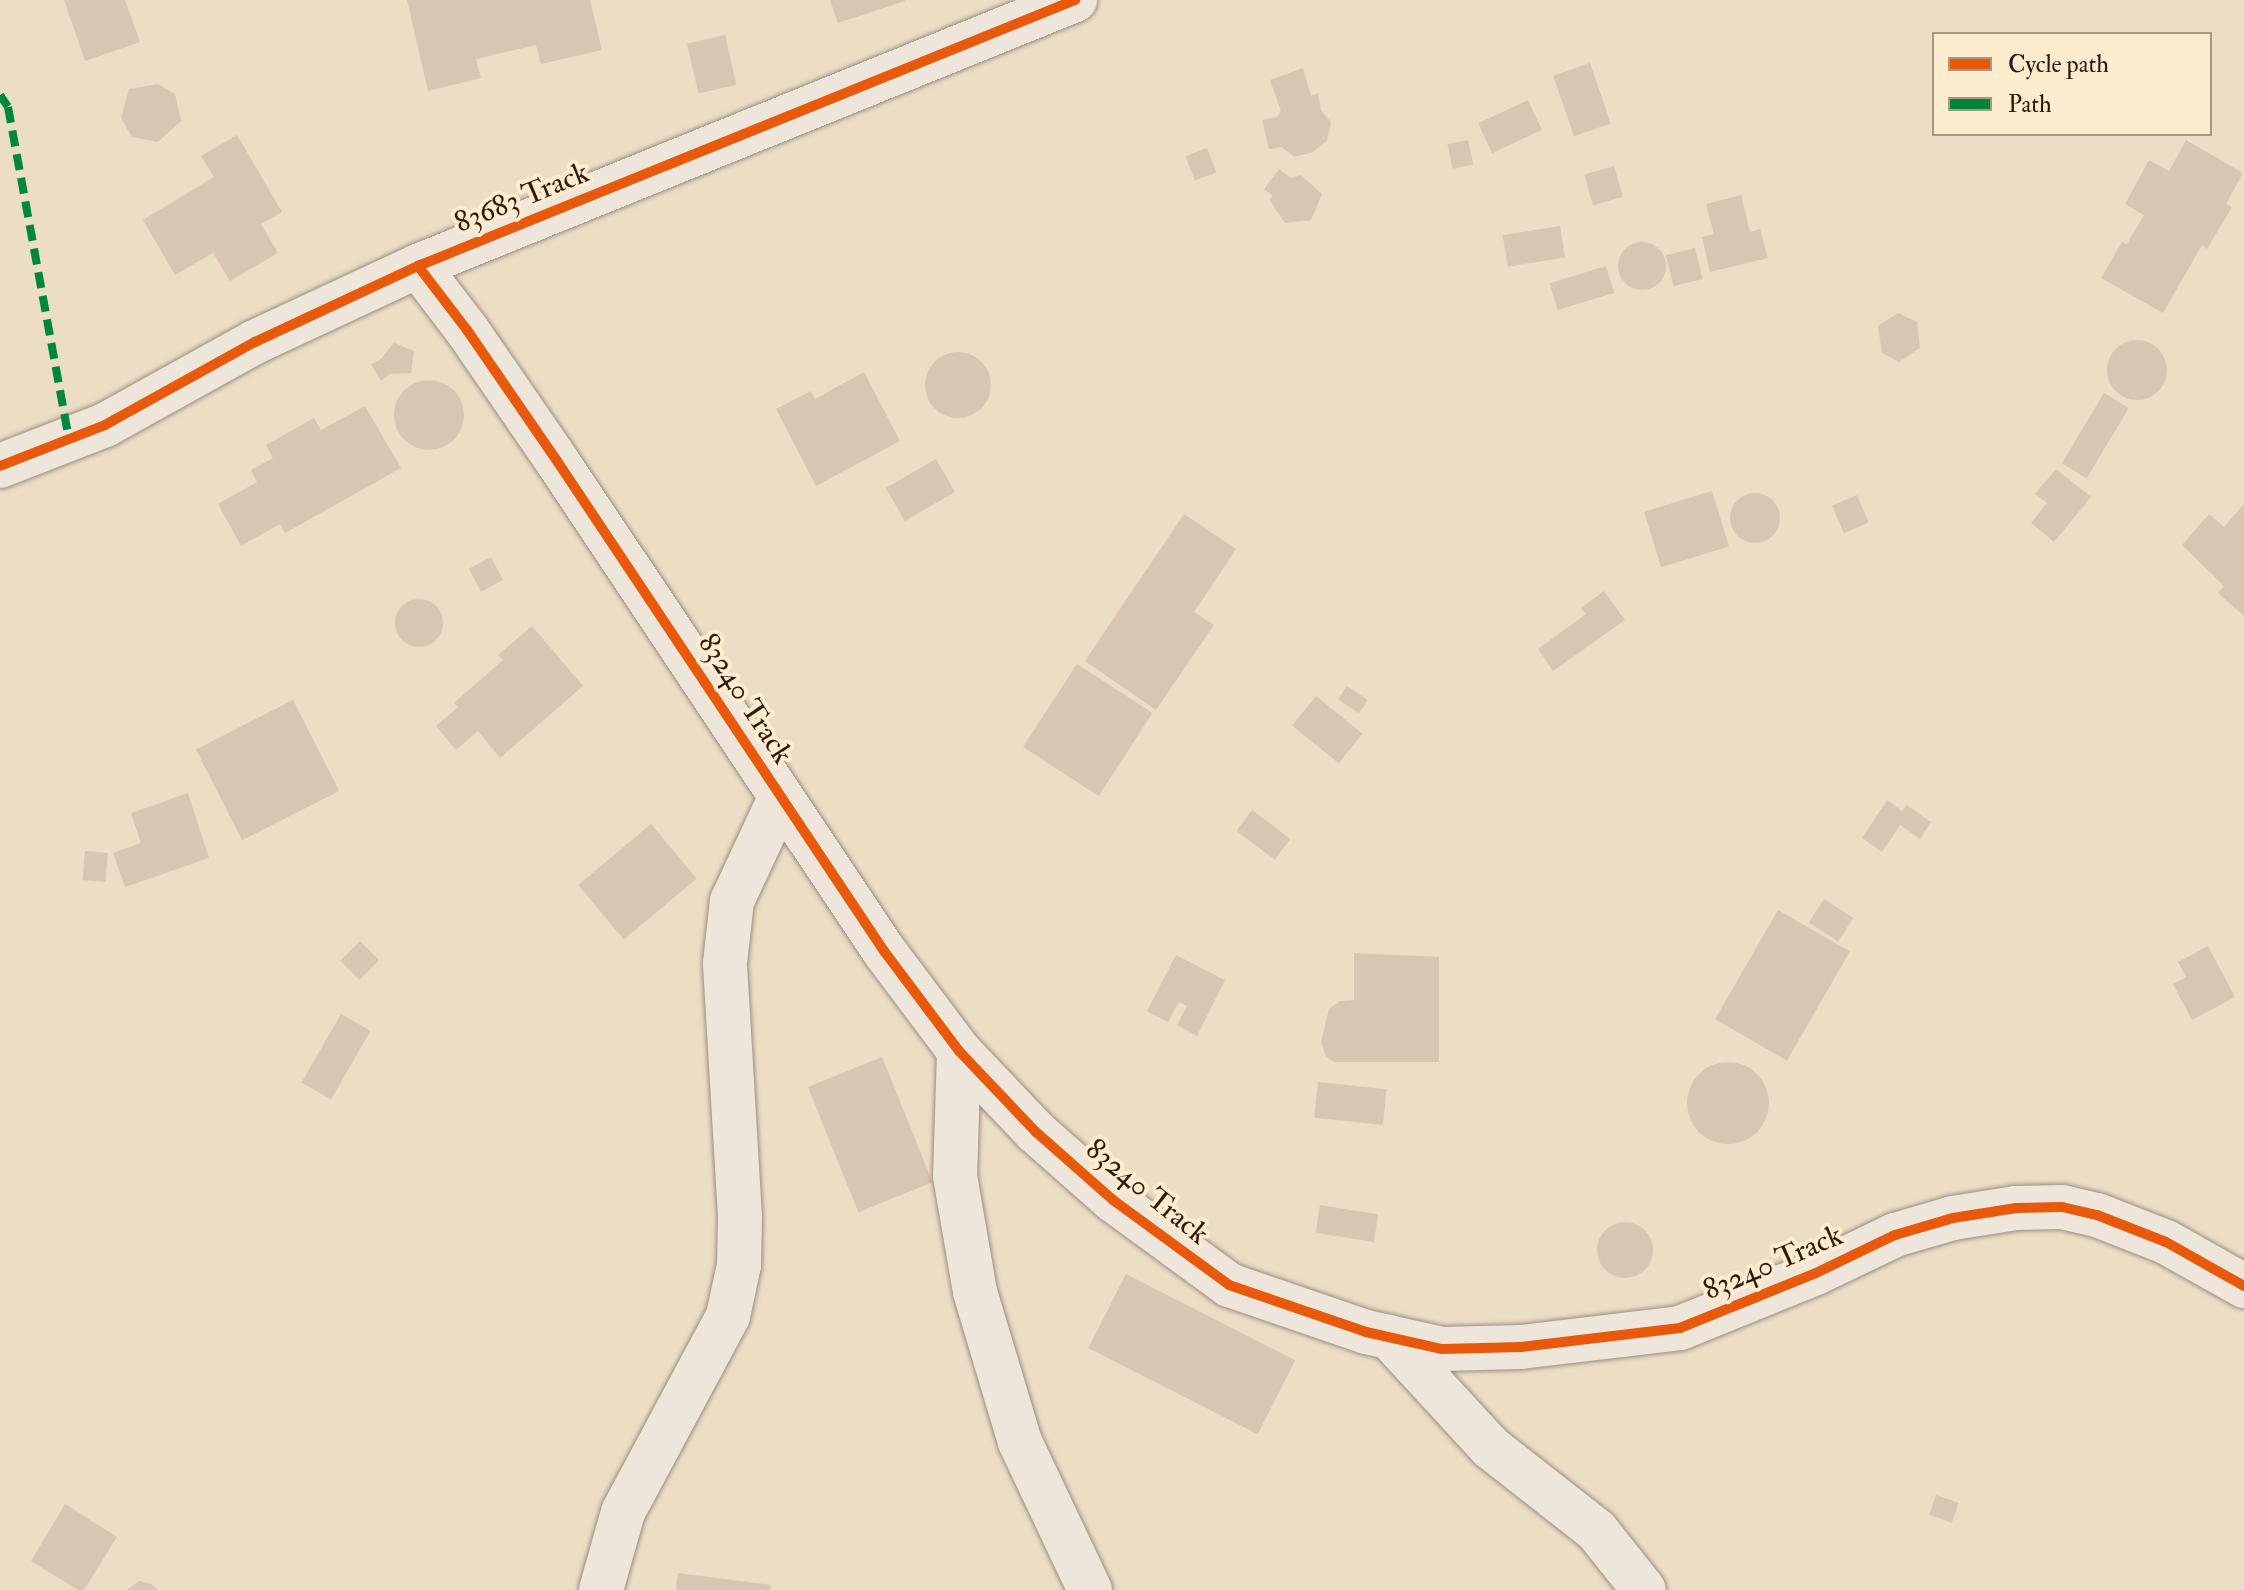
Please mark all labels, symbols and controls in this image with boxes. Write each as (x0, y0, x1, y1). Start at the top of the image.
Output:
legend (1932, 32, 2212, 136)
text: Cycle path (2008, 49, 2109, 80)
text: Path (2008, 89, 2052, 120)
street label: 83683 Track (450, 155, 594, 241)
street label: 83240 Track (690, 627, 800, 771)
street label: 83240 Track (1078, 1132, 1216, 1252)
street label: 83240 Track (1698, 1218, 1848, 1308)

